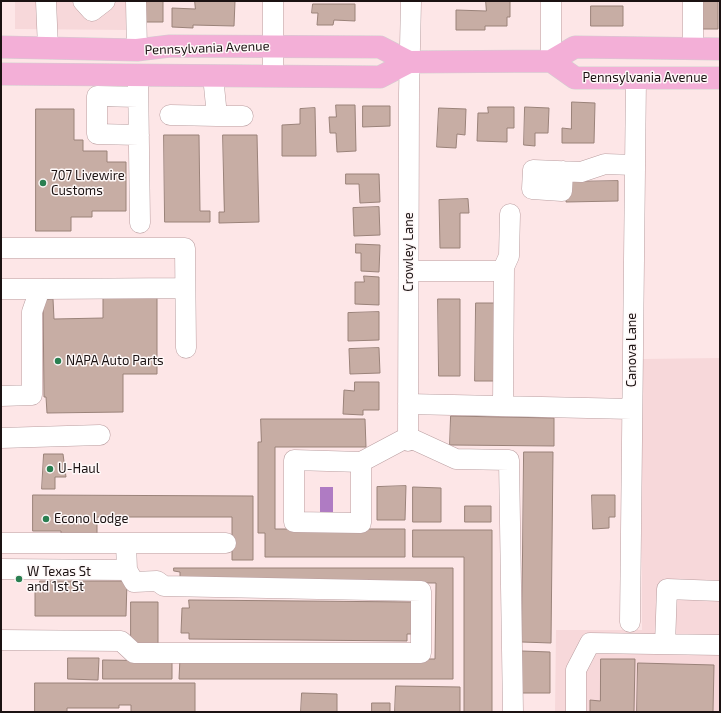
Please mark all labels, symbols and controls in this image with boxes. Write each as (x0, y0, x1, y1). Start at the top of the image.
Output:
street label: Pennsylvania Avenue (144, 38, 270, 58)
street label: Pennsylvania Avenue (582, 70, 708, 86)
place label: 707 Livewire Customs (51, 168, 125, 199)
marker: 707 Livewire Customs (38, 178, 48, 188)
street label: Crowley Lane (401, 212, 417, 292)
street label: Canova Lane (624, 313, 640, 387)
place label: NAPA Auto Parts (66, 353, 164, 369)
marker: NAPA Auto Parts (53, 356, 63, 366)
place label: U-Haul (58, 461, 100, 477)
marker: U-Haul (45, 464, 55, 474)
place label: Econo Lodge (54, 511, 128, 527)
marker: Econo Lodge (41, 514, 51, 524)
place label: W Texas St and 1st St (27, 564, 91, 595)
marker: W Texas St and 1st St (14, 574, 24, 584)

